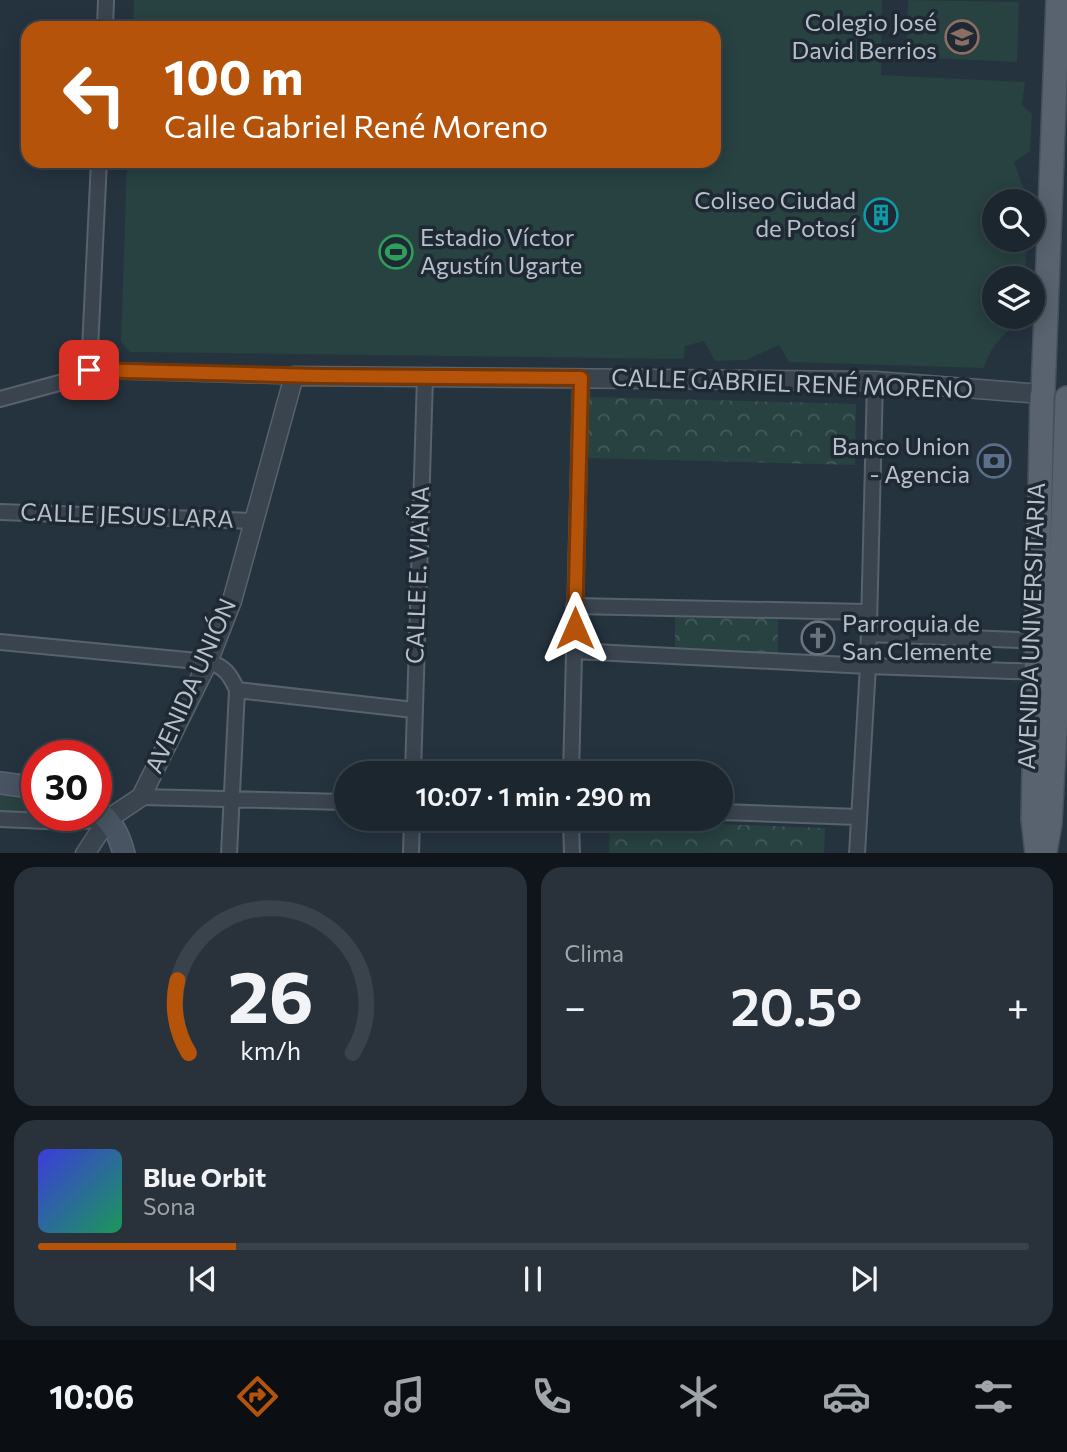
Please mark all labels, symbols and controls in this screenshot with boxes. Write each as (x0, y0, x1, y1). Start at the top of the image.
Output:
place label: Colegio José David Berrios (792, 7, 937, 64)
school or university icon: Colegio José David Berrios (943, 18, 981, 56)
text: 100 m (164, 45, 303, 105)
icon: left (49, 49, 140, 140)
text: Calle Gabriel René Moreno (164, 105, 548, 145)
place label: Coliseo Ciudad de Potosí (694, 185, 857, 242)
map controls (982, 189, 1045, 329)
button: search (982, 189, 1045, 252)
building icon: Coliseo Ciudad de Potosí (862, 196, 900, 234)
place label: Estadio Víctor Agustín Ugarte (420, 222, 582, 279)
sports icon: Estadio Víctor Agustín Ugarte (377, 233, 415, 271)
button: layers (982, 266, 1045, 329)
pin (59, 340, 119, 400)
icon: arrive (70, 351, 108, 389)
street label: CALLE GABRIEL RENÉ MORENO (611, 362, 973, 403)
place label: Banco Union - Agencia (832, 431, 970, 488)
bank icon: Banco Union - Agencia (975, 442, 1013, 480)
street label: AVENIDA UNIVERSITARIA (1011, 482, 1050, 770)
street label: CALLE E. VIAÑA (399, 485, 434, 665)
street label: CALLE JESUS LARA (20, 496, 234, 533)
position arrow (538, 591, 612, 665)
street label: AVENIDA UNIÓN (138, 593, 241, 777)
place label: Parroquia de San Clemente (842, 608, 992, 665)
church icon: Parroquia de San Clemente (799, 619, 837, 657)
speed limit sign: 30 (21, 740, 112, 831)
text: 10:07 · 1 min · 290 m (415, 780, 652, 811)
text: Clima (565, 939, 624, 967)
text: 26 (227, 949, 313, 1038)
text: 20.5° (730, 973, 862, 1037)
text: − (565, 982, 586, 1029)
text: + (1007, 982, 1029, 1029)
text: km/h (240, 1034, 301, 1064)
text: Blue Orbit (143, 1161, 266, 1192)
text: Sona (143, 1192, 195, 1220)
icon: previous (184, 1260, 222, 1298)
icon: pause (514, 1260, 552, 1298)
icon: next (845, 1260, 883, 1298)
icon: directions (233, 1372, 282, 1421)
icon: music (380, 1372, 429, 1421)
icon: phone (527, 1372, 576, 1421)
icon: climate (674, 1372, 723, 1421)
icon: car (822, 1372, 871, 1421)
icon: filters (969, 1372, 1018, 1421)
text: 10:06 (49, 1376, 134, 1416)

